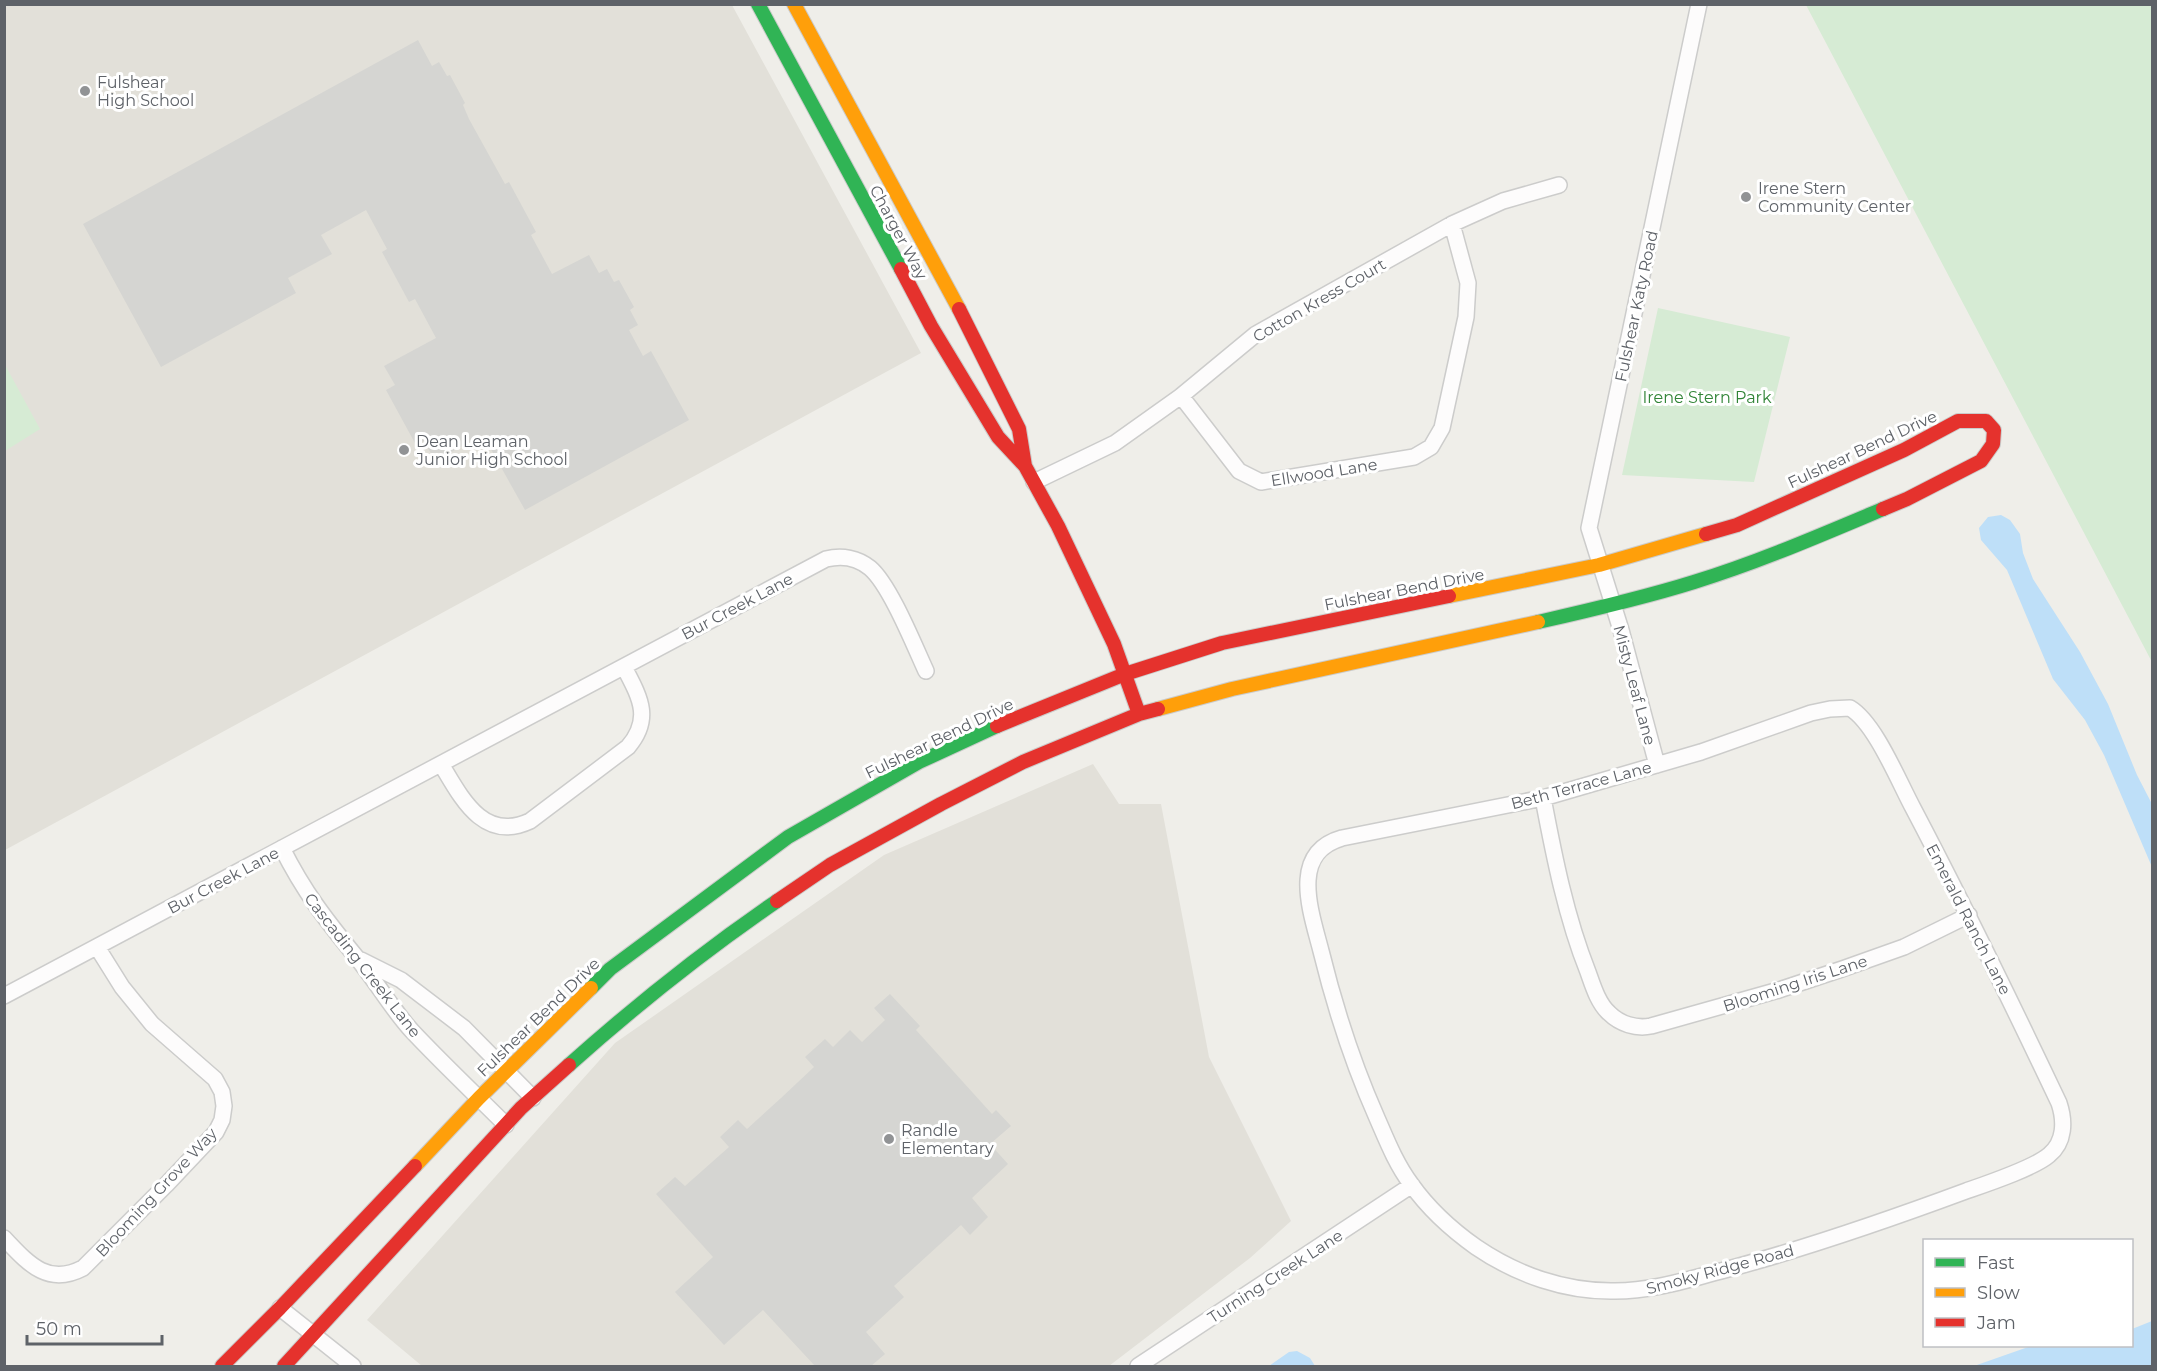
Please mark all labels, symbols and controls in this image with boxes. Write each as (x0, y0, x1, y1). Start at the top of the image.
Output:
place label: Fulshear High School (97, 73, 194, 110)
marker: Fulshear High School (78, 84, 92, 98)
place label: Irene Stern Community Center (1758, 179, 1911, 216)
street label: Charger Way (866, 182, 931, 283)
marker: Irene Stern Community Center (1739, 190, 1753, 204)
street label: Fulshear Katy Road (1611, 229, 1662, 384)
street label: Cotton Kress Court (1249, 254, 1390, 346)
park label: Irene Stern Park (1643, 388, 1772, 407)
street label: Fulshear Bend Drive (1785, 407, 1940, 492)
place label: Dean Leaman Junior High School (415, 432, 568, 469)
marker: Dean Leaman Junior High School (397, 443, 411, 457)
street label: Ellwood Lane (1269, 455, 1379, 490)
street label: Fulshear Bend Drive (1323, 565, 1486, 614)
street label: Bur Creek Lane (678, 569, 796, 644)
street label: Misty Leaf Lane (1609, 623, 1660, 747)
street label: Fulshear Bend Drive (862, 694, 1016, 783)
street label: Beth Terrace Lane (1509, 758, 1654, 813)
street label: Emerald Ranch Lane (1922, 841, 2015, 998)
street label: Bur Creek Lane (164, 843, 282, 918)
street label: Cascading Creek Lane (300, 889, 425, 1041)
street label: Blooming Iris Lane (1721, 951, 1870, 1016)
street label: Fulshear Bend Drive (473, 954, 603, 1081)
place label: Randle Elementary (901, 1121, 994, 1158)
street label: Blooming Grove Way (92, 1124, 221, 1261)
marker: Randle Elementary (882, 1132, 896, 1146)
street label: Turning Creek Lane (1204, 1226, 1346, 1327)
legend (1923, 1239, 2133, 1347)
street label: Smoky Ridge Road (1644, 1241, 1796, 1298)
text: Fast (1977, 1252, 2015, 1274)
text: Slow (1977, 1282, 2020, 1304)
scale bar (27, 1308, 162, 1346)
text: Jam (1976, 1312, 2016, 1334)
text: 50 m (36, 1318, 82, 1340)

